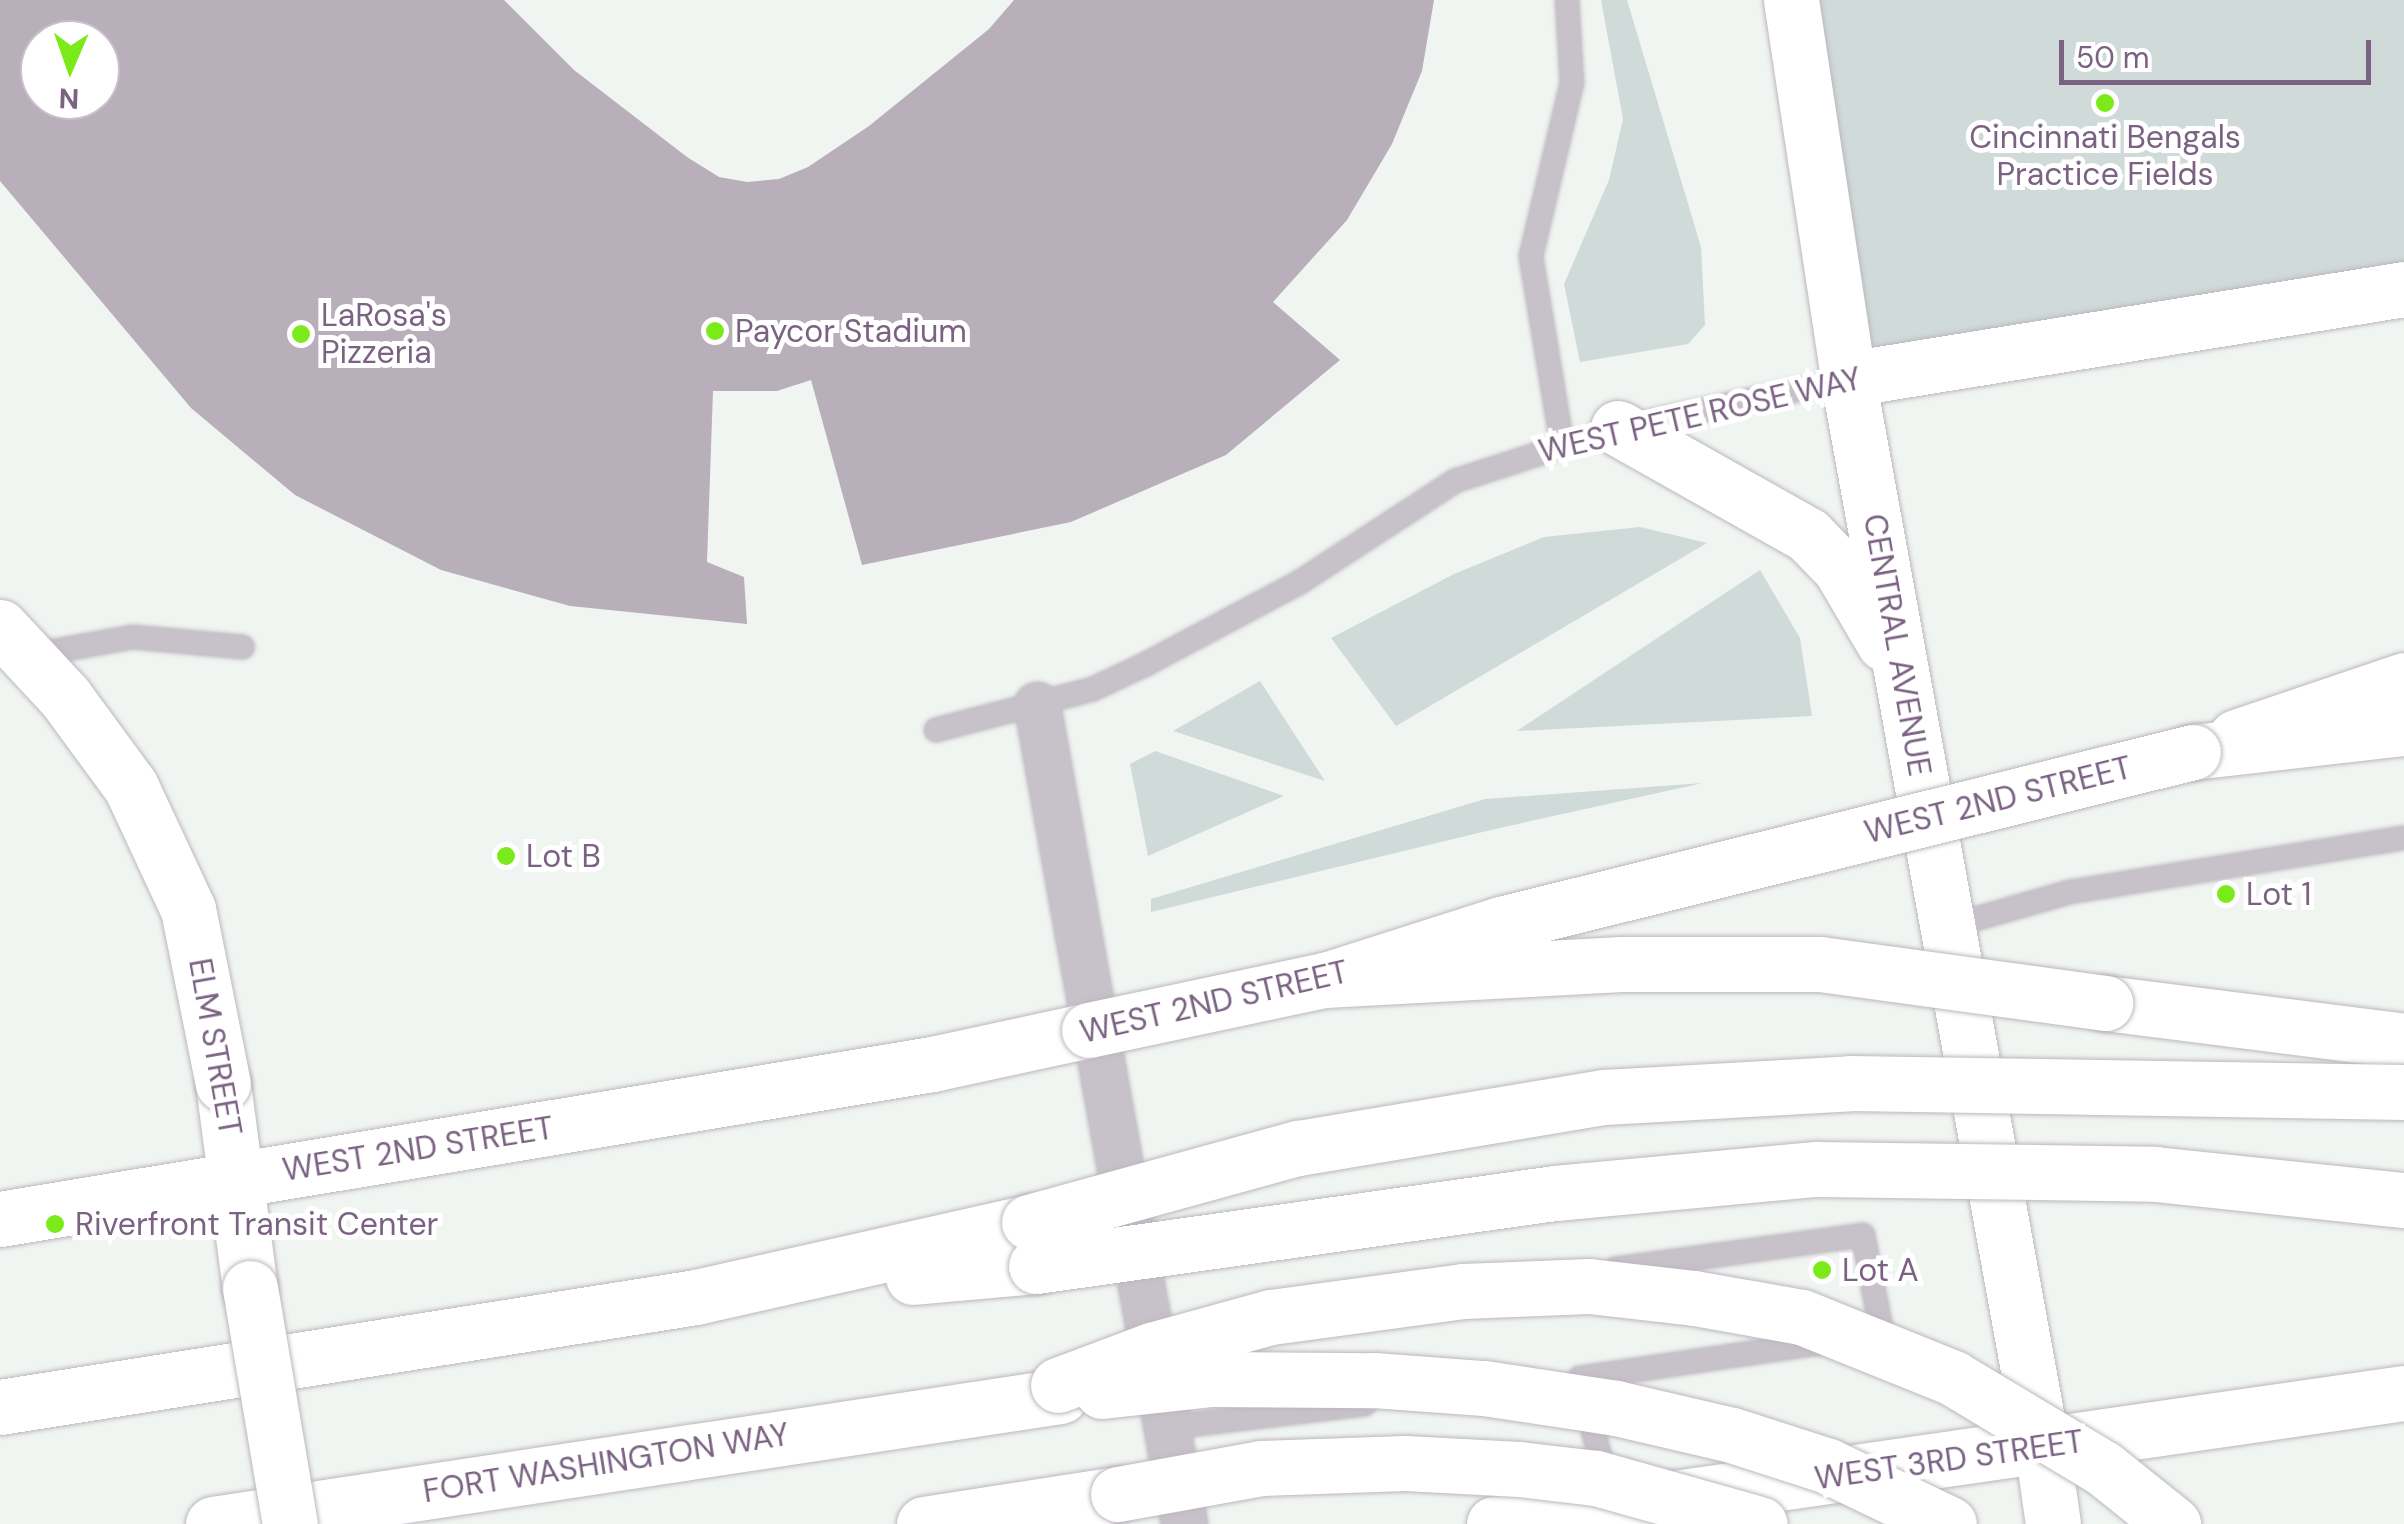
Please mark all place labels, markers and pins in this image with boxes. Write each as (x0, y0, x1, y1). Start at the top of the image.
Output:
marker: Cincinnati Bengals Practice Fields (2094, 92, 2116, 114)
place label: Cincinnati Bengals Practice Fields (1969, 119, 2241, 194)
place label: LaRosa's Pizzeria (321, 297, 447, 372)
place label: Paycor Stadium (735, 312, 967, 350)
marker: Paycor Stadium (704, 320, 726, 342)
marker: LaRosa's Pizzeria (290, 323, 312, 345)
place label: Lot B (526, 837, 601, 875)
marker: Lot B (495, 845, 517, 867)
place label: Lot 1 (2246, 875, 2312, 913)
marker: Lot 1 (2215, 883, 2237, 905)
place label: Riverfront Transit Center (75, 1205, 438, 1243)
marker: Riverfront Transit Center (44, 1213, 66, 1235)
place label: Lot A (1842, 1251, 1919, 1289)
marker: Lot A (1811, 1259, 1833, 1281)

